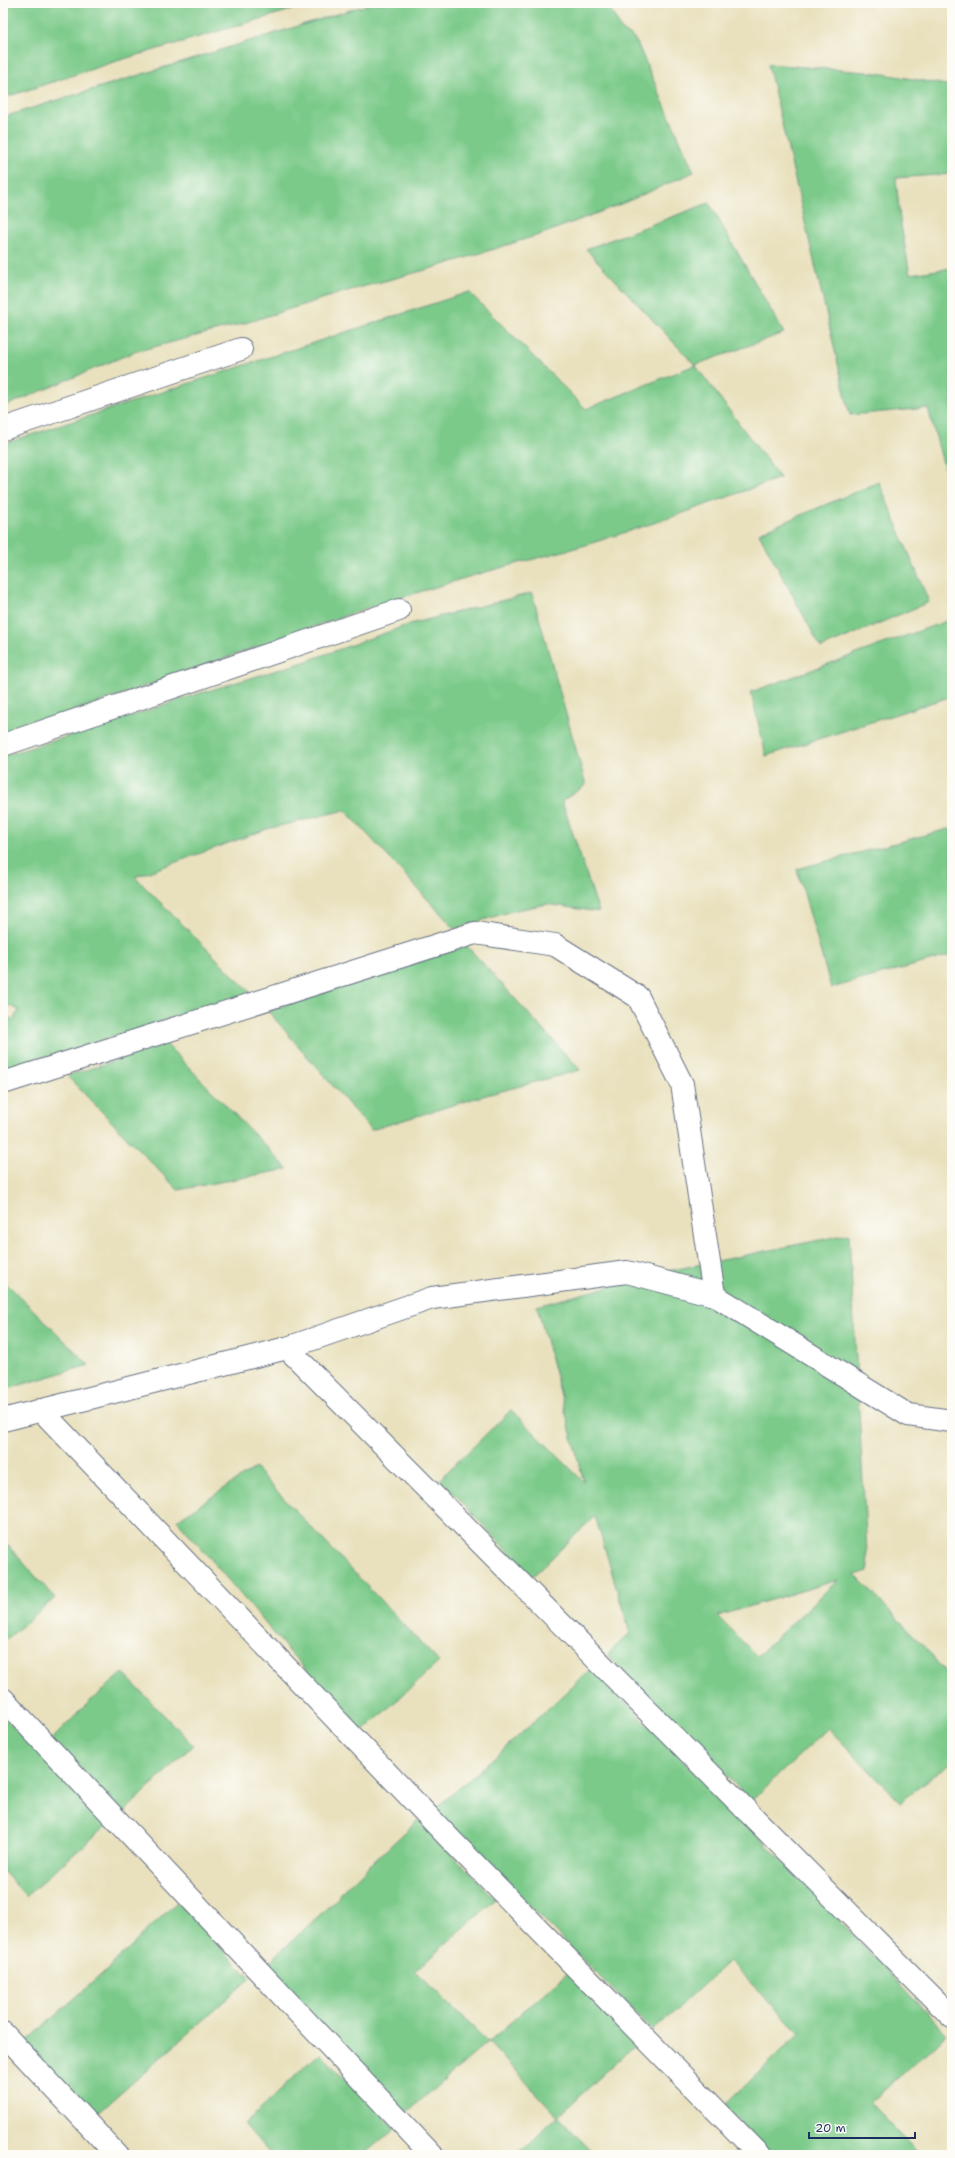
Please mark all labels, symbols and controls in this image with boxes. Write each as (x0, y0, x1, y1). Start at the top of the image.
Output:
scale bar (809, 2114, 915, 2140)
text: 20 m (815, 2120, 846, 2136)

